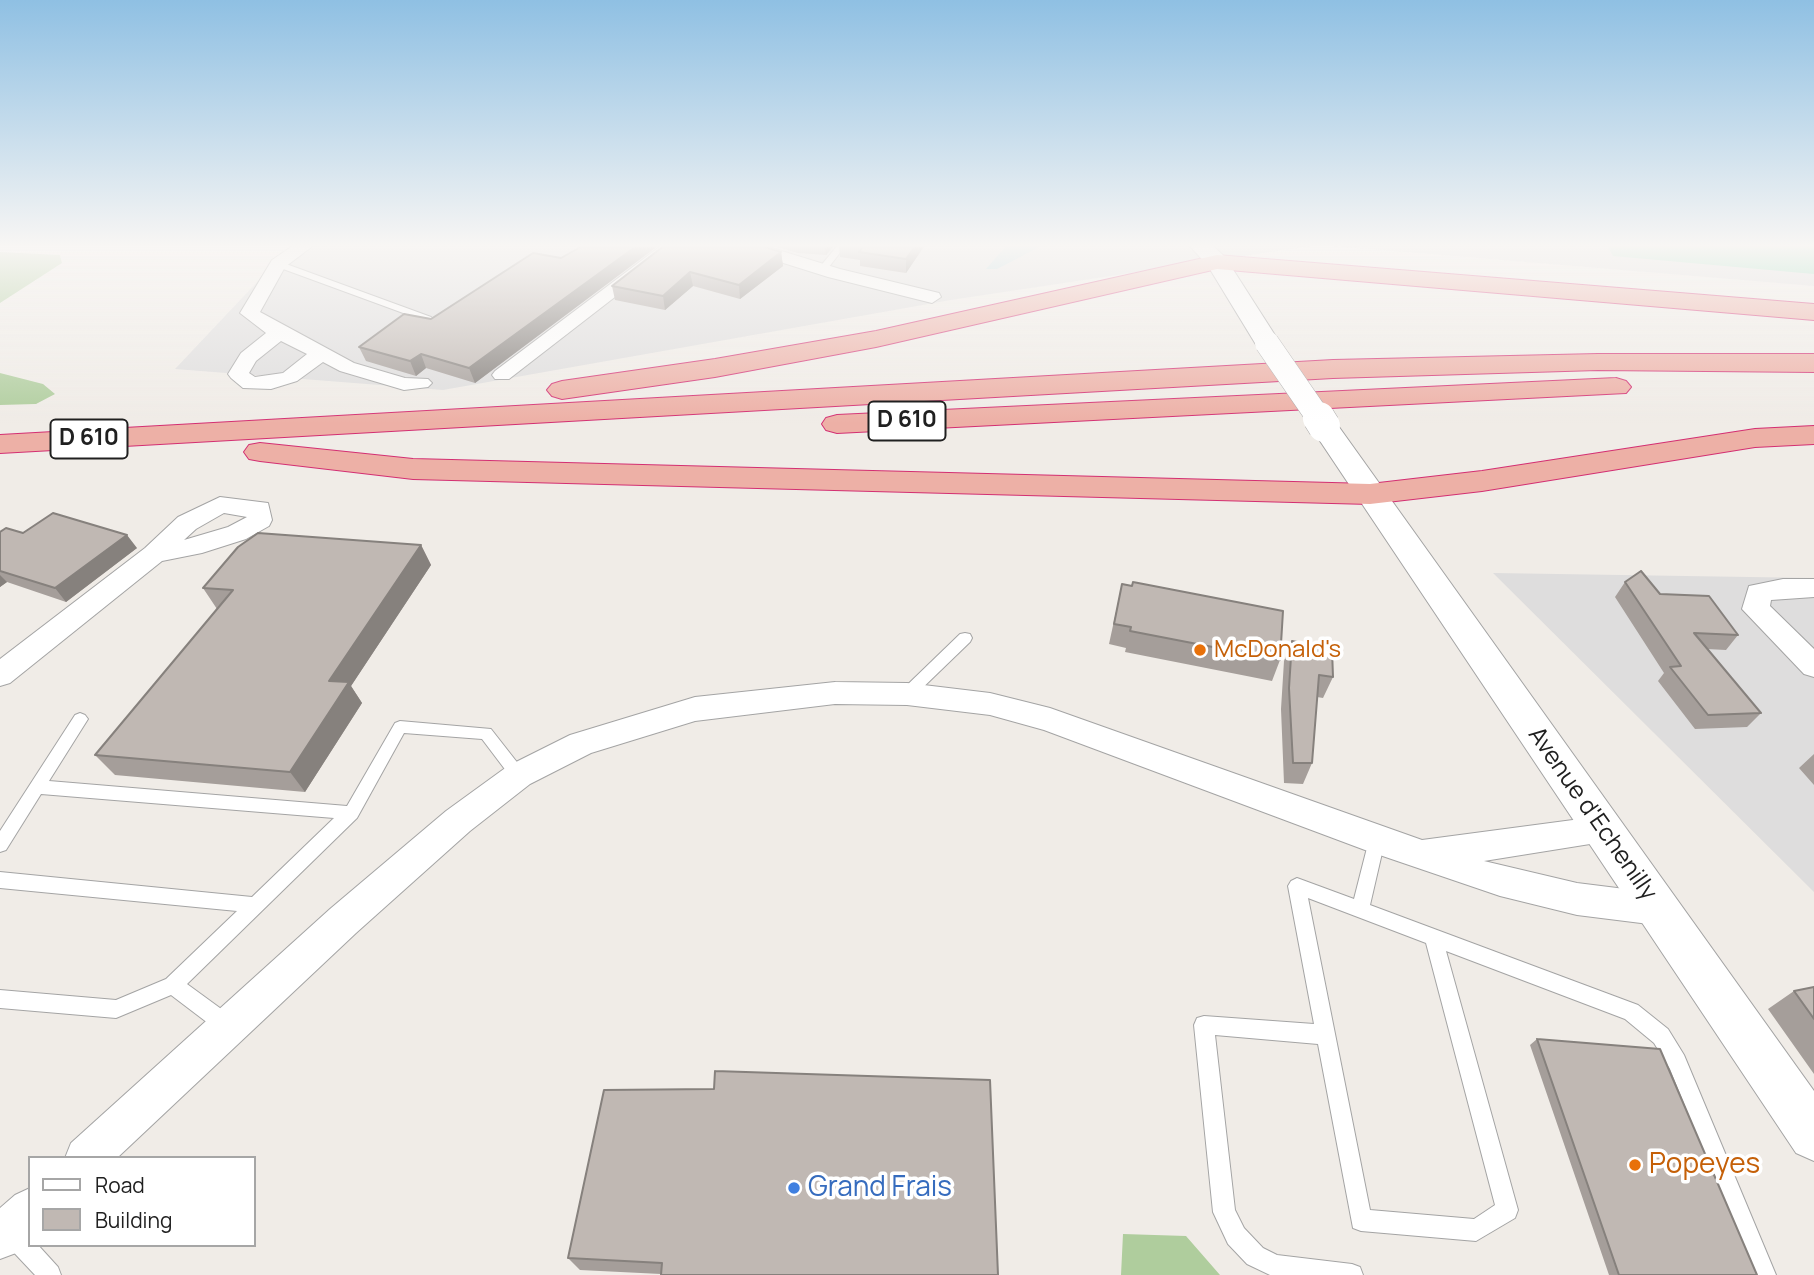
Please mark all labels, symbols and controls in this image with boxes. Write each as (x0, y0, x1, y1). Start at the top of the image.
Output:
road number: D 610 (869, 402, 946, 440)
road number: D 610 (50, 420, 128, 458)
place label: McDonald's (1214, 636, 1341, 664)
marker: McDonald's (1192, 642, 1208, 658)
street label: Avenue d'Echenilly (1521, 722, 1663, 906)
place label: Popeyes (1649, 1148, 1760, 1182)
legend (28, 1156, 256, 1247)
marker: Popeyes (1627, 1157, 1643, 1173)
text: Road (95, 1171, 145, 1199)
place label: Grand Frais (808, 1171, 952, 1205)
marker: Grand Frais (786, 1180, 802, 1196)
text: Building (95, 1206, 172, 1234)

